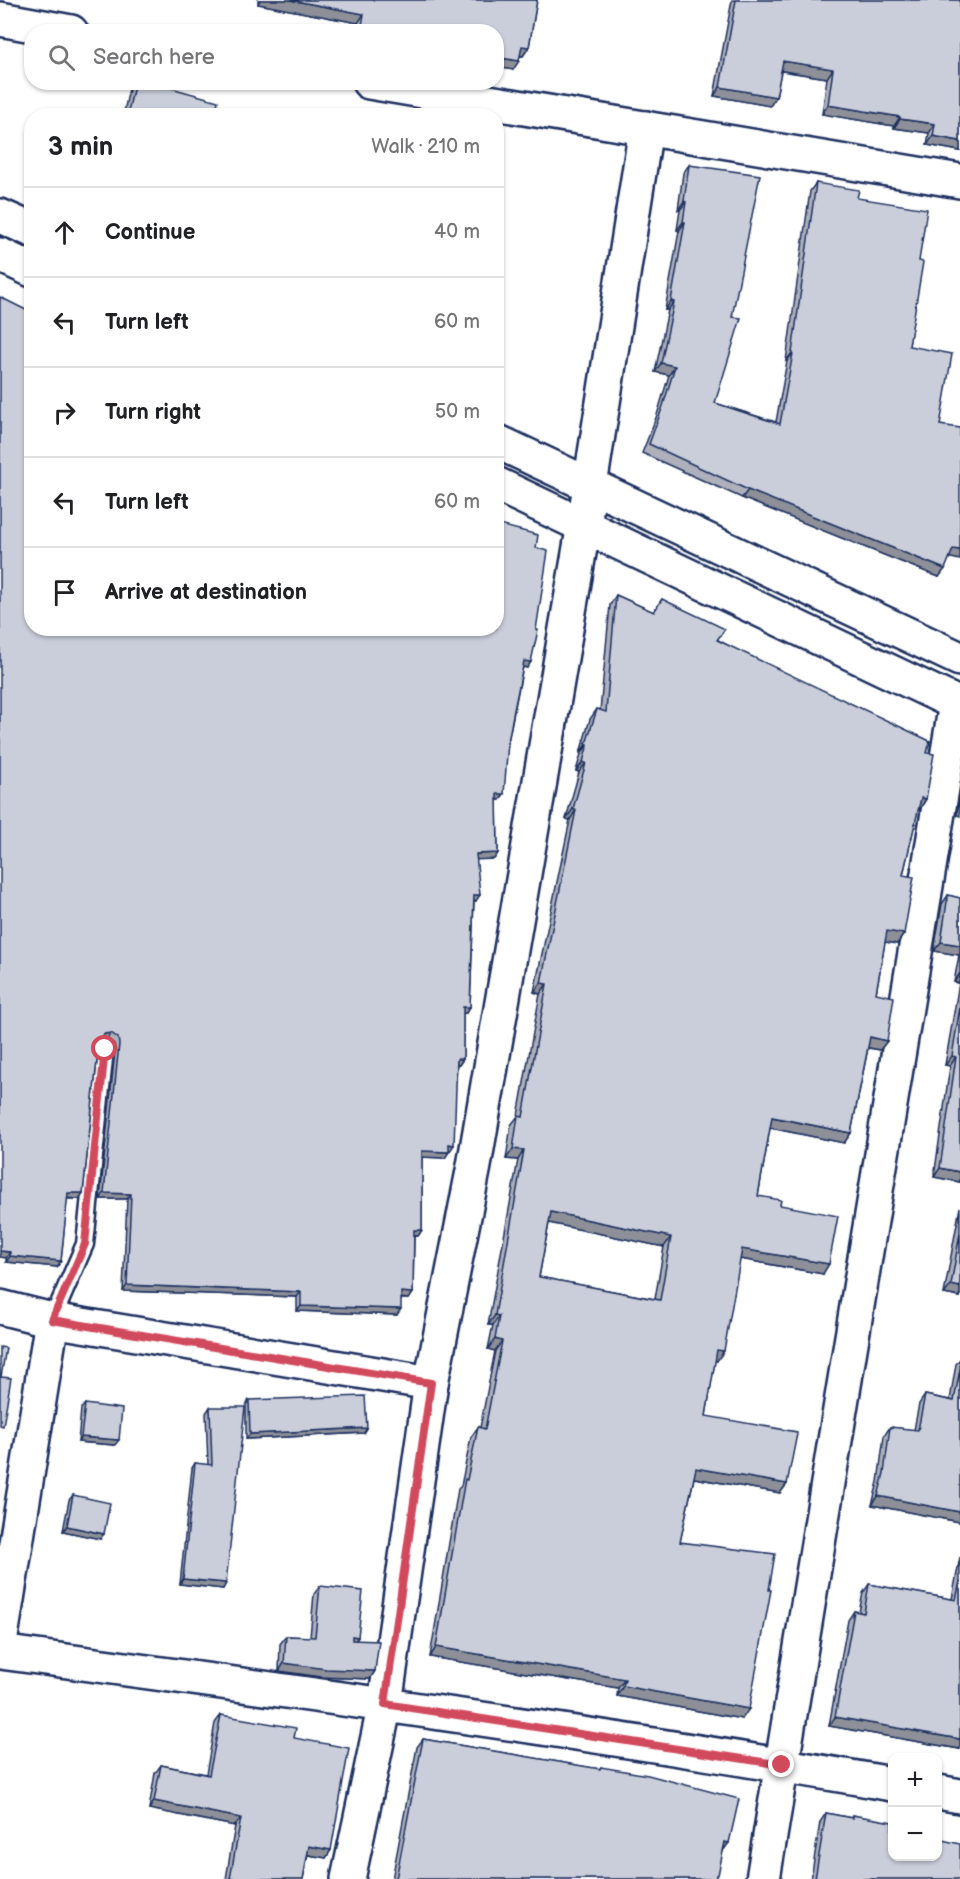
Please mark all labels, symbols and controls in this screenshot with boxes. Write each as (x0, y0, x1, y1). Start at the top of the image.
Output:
search box (24, 24, 504, 90)
icon: search (45, 41, 78, 74)
text: Search here (93, 44, 215, 71)
text: 3 min (48, 132, 113, 163)
text: Walk · 210 m (371, 135, 480, 159)
icon: ahead (48, 216, 81, 249)
text: Continue (105, 219, 195, 246)
text: 40 m (434, 220, 480, 244)
icon: left (48, 306, 81, 339)
text: Turn left (105, 309, 189, 336)
text: 60 m (434, 310, 480, 334)
icon: right (48, 396, 81, 429)
text: Turn right (105, 399, 201, 426)
text: 50 m (435, 400, 480, 424)
icon: left (48, 486, 81, 519)
text: Turn left (105, 489, 189, 516)
text: 60 m (434, 490, 480, 514)
icon: arrive (48, 576, 81, 609)
text: Arrive at destination (105, 579, 307, 606)
route start (91, 1035, 117, 1061)
route end (768, 1751, 794, 1777)
map controls (888, 1753, 942, 1861)
button: + (888, 1753, 942, 1807)
button: − (888, 1807, 942, 1861)

